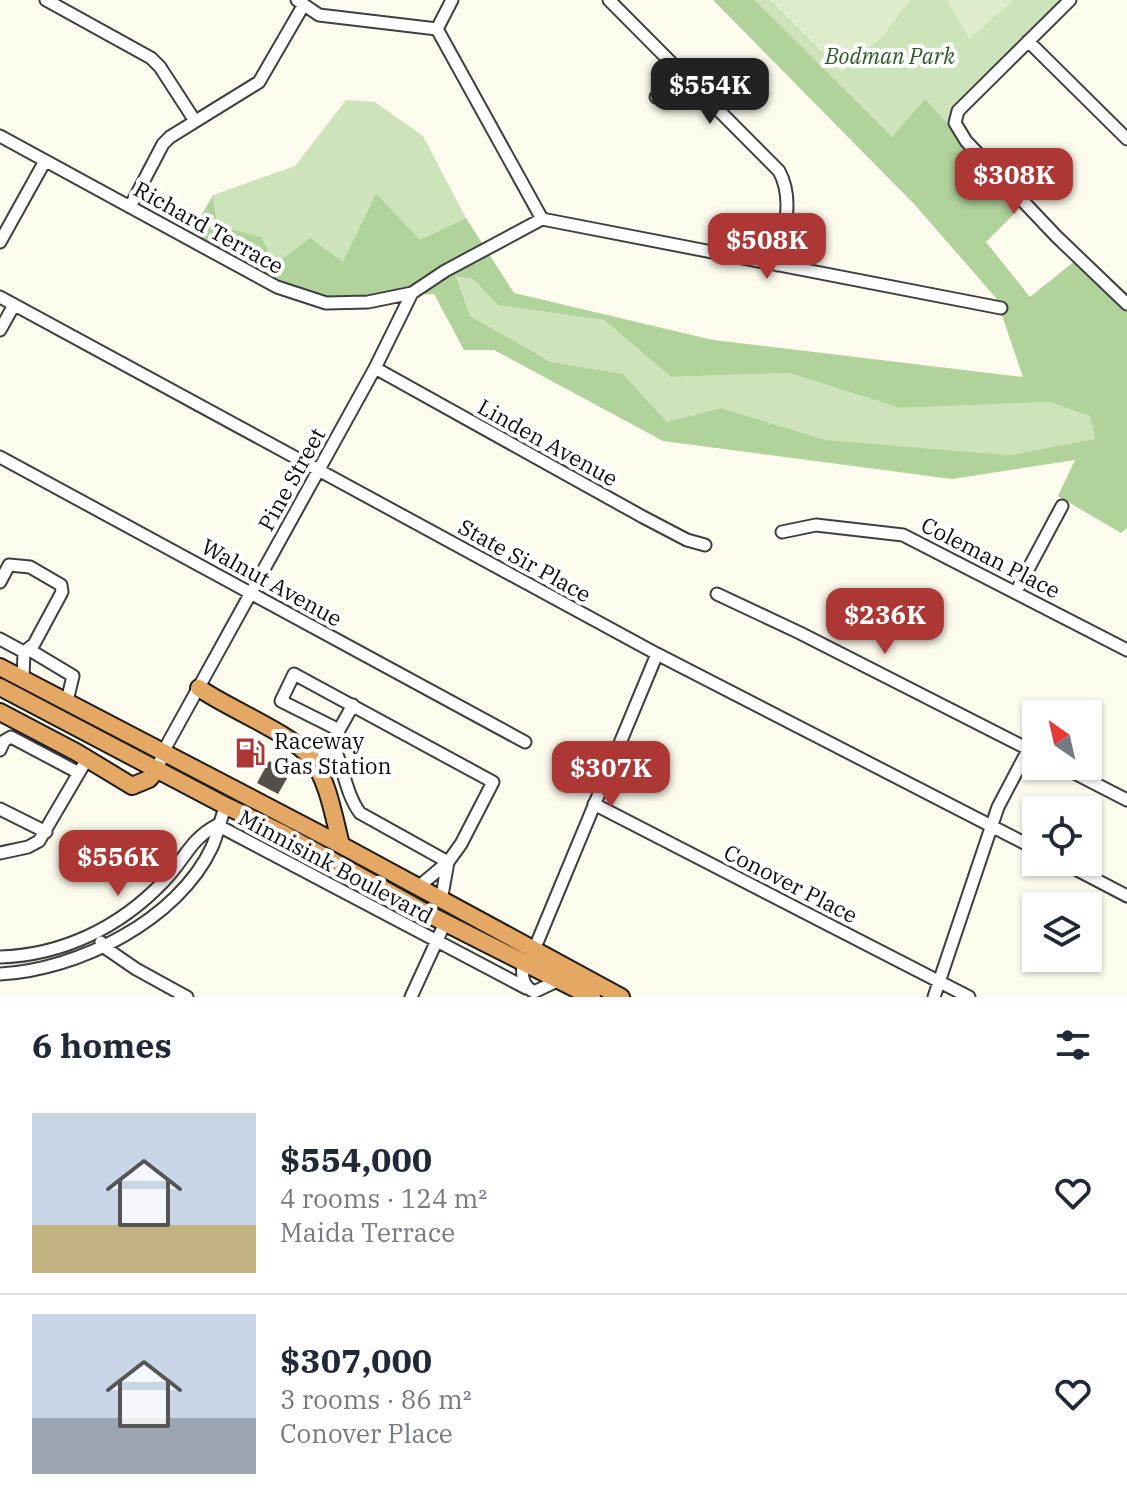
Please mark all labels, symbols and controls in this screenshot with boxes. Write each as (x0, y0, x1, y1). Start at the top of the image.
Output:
park label: Bodman Park (824, 41, 955, 70)
pin: $554K (654, 58, 766, 126)
text: $554K (669, 67, 751, 101)
pin: $308K (958, 148, 1070, 216)
text: $308K (973, 157, 1055, 191)
street label: Richard Terrace (129, 174, 289, 280)
pin: $508K (711, 213, 823, 281)
text: $508K (726, 222, 808, 256)
street label: Linden Avenue (473, 392, 623, 492)
street label: Pine Street (251, 422, 331, 536)
street label: Coleman Place (917, 510, 1065, 604)
street label: State Sir Place (454, 512, 596, 608)
street label: Walnut Avenue (197, 531, 347, 633)
pin: $236K (829, 588, 941, 656)
text: $236K (844, 597, 926, 631)
north arrow (1022, 700, 1102, 780)
map controls (1022, 700, 1102, 972)
place label: Raceway Gas Station (274, 726, 392, 780)
fuel station icon: Raceway Gas Station (233, 736, 267, 770)
pin: $307K (555, 741, 667, 809)
text: $307K (570, 750, 652, 784)
button: locate (1022, 796, 1102, 876)
street label: Minnisink Boulevard (234, 802, 438, 930)
pin: $556K (62, 830, 174, 898)
street label: Conover Place (719, 837, 863, 929)
text: $556K (77, 839, 159, 873)
button: layers (1022, 892, 1102, 972)
text: 6 homes (32, 1023, 172, 1067)
icon: filters (1051, 1023, 1095, 1067)
text: $554,000 (280, 1137, 432, 1181)
icon: home (96, 1145, 192, 1241)
icon: heart (1051, 1171, 1095, 1215)
text: 4 rooms · 124 m² (280, 1181, 487, 1215)
text: Maida Terrace (280, 1215, 455, 1249)
text: $307,000 (280, 1338, 432, 1382)
icon: home (96, 1346, 192, 1442)
icon: heart (1051, 1372, 1095, 1416)
text: 3 rooms · 86 m² (280, 1382, 472, 1416)
text: Conover Place (280, 1416, 453, 1450)

